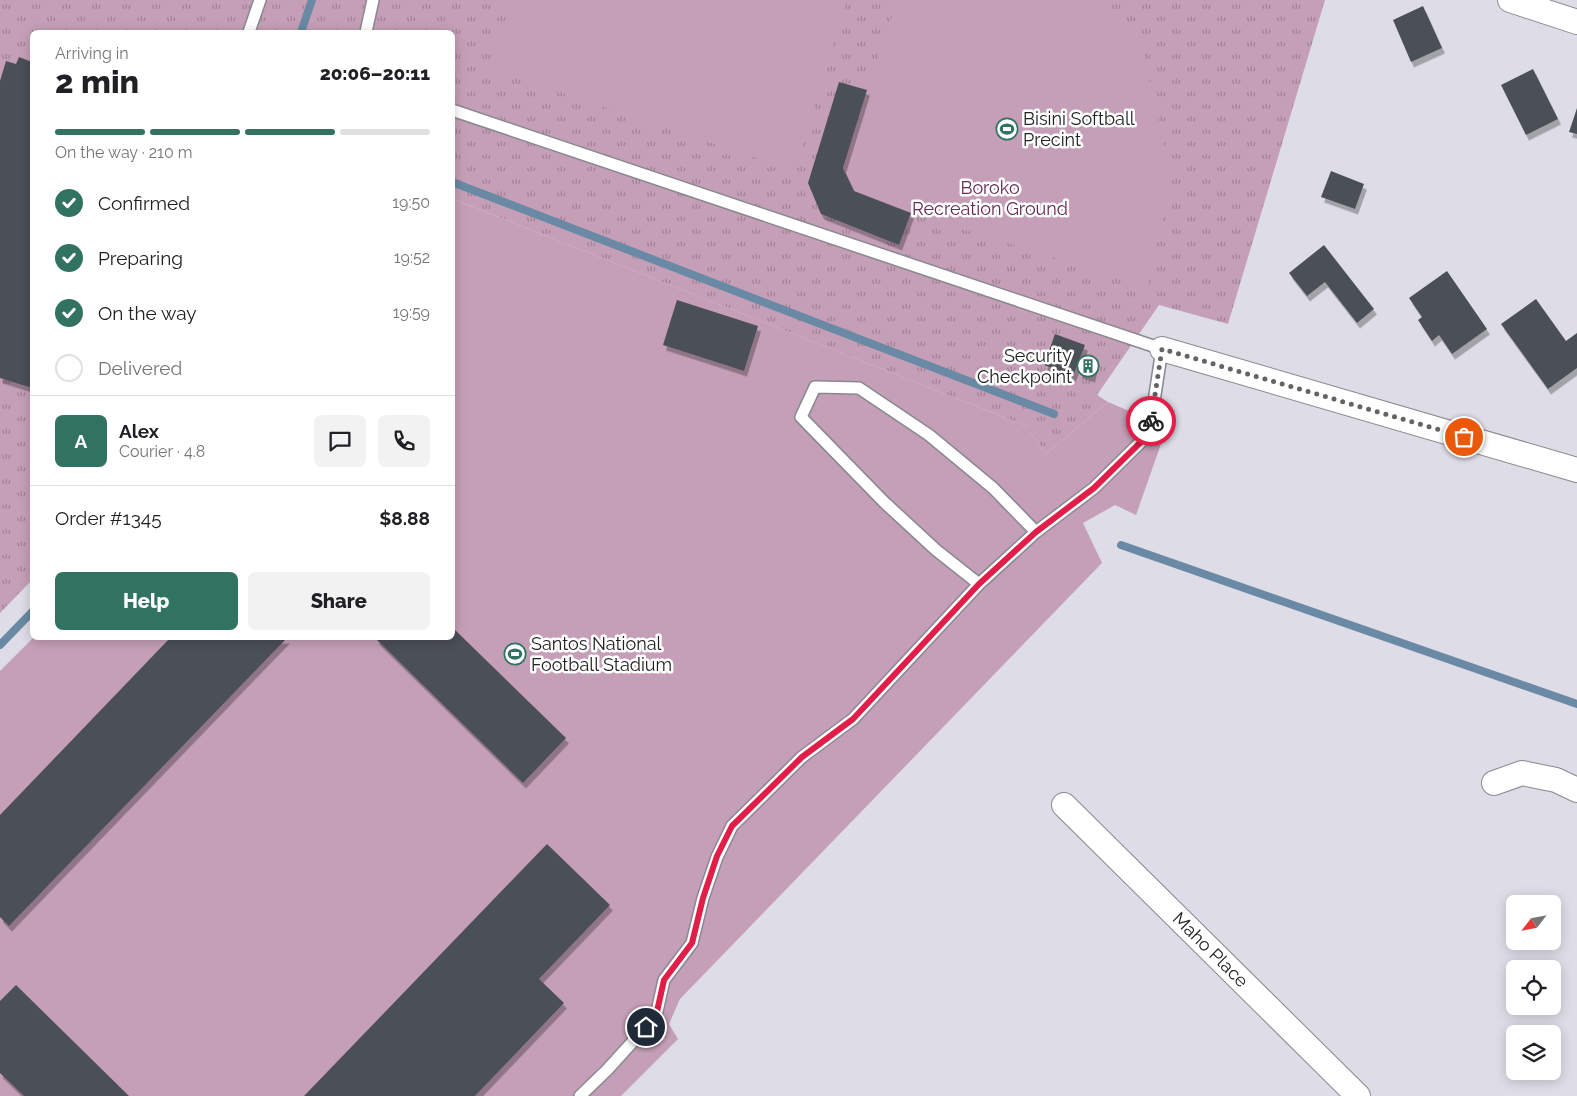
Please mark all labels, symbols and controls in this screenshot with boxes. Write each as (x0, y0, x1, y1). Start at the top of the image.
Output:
text: Arriving in (55, 44, 129, 63)
text: 20:06–20:11 (320, 62, 430, 84)
text: 2 min (55, 63, 139, 100)
place label: Bisini Softball Precint (1023, 108, 1135, 150)
sports icon: Bisini Softball Precint (995, 117, 1019, 141)
text: On the way · 210 m (55, 143, 193, 162)
park label: Boroko Recreation Ground (912, 177, 1068, 219)
icon: check (55, 189, 83, 217)
text: Confirmed (98, 192, 190, 214)
text: 19:50 (392, 193, 430, 212)
icon: check (55, 244, 83, 272)
text: Preparing (98, 247, 183, 269)
text: 19:52 (394, 248, 430, 267)
icon: check (55, 299, 83, 327)
text: On the way (98, 302, 197, 324)
text: 19:59 (393, 303, 430, 322)
place label: Security Checkpoint (977, 345, 1072, 387)
building icon: Security Checkpoint (1076, 354, 1100, 378)
text: Delivered (98, 357, 182, 379)
courier (1126, 396, 1176, 446)
icon: bike (1137, 407, 1165, 435)
button: chat (314, 415, 366, 467)
button: phone (378, 415, 430, 467)
pin (1443, 416, 1485, 458)
text: Alex (119, 420, 159, 442)
icon: bag (1450, 423, 1478, 451)
text: A (75, 430, 87, 452)
text: Courier · 4.8 (119, 442, 205, 461)
text: Order #1345 (55, 507, 162, 529)
text: $8.88 (379, 507, 430, 529)
button: Help (55, 572, 238, 630)
button: Share (248, 572, 430, 630)
place label: Santos National Football Stadium (531, 633, 672, 675)
sports icon: Santos National Football Stadium (503, 642, 527, 666)
north arrow (1506, 895, 1561, 950)
map controls (1506, 895, 1561, 1080)
street label: Maho Place (1169, 908, 1253, 992)
button: locate (1506, 960, 1561, 1015)
pin (625, 1006, 667, 1048)
icon: home (632, 1013, 660, 1041)
button: layers (1506, 1025, 1561, 1080)

